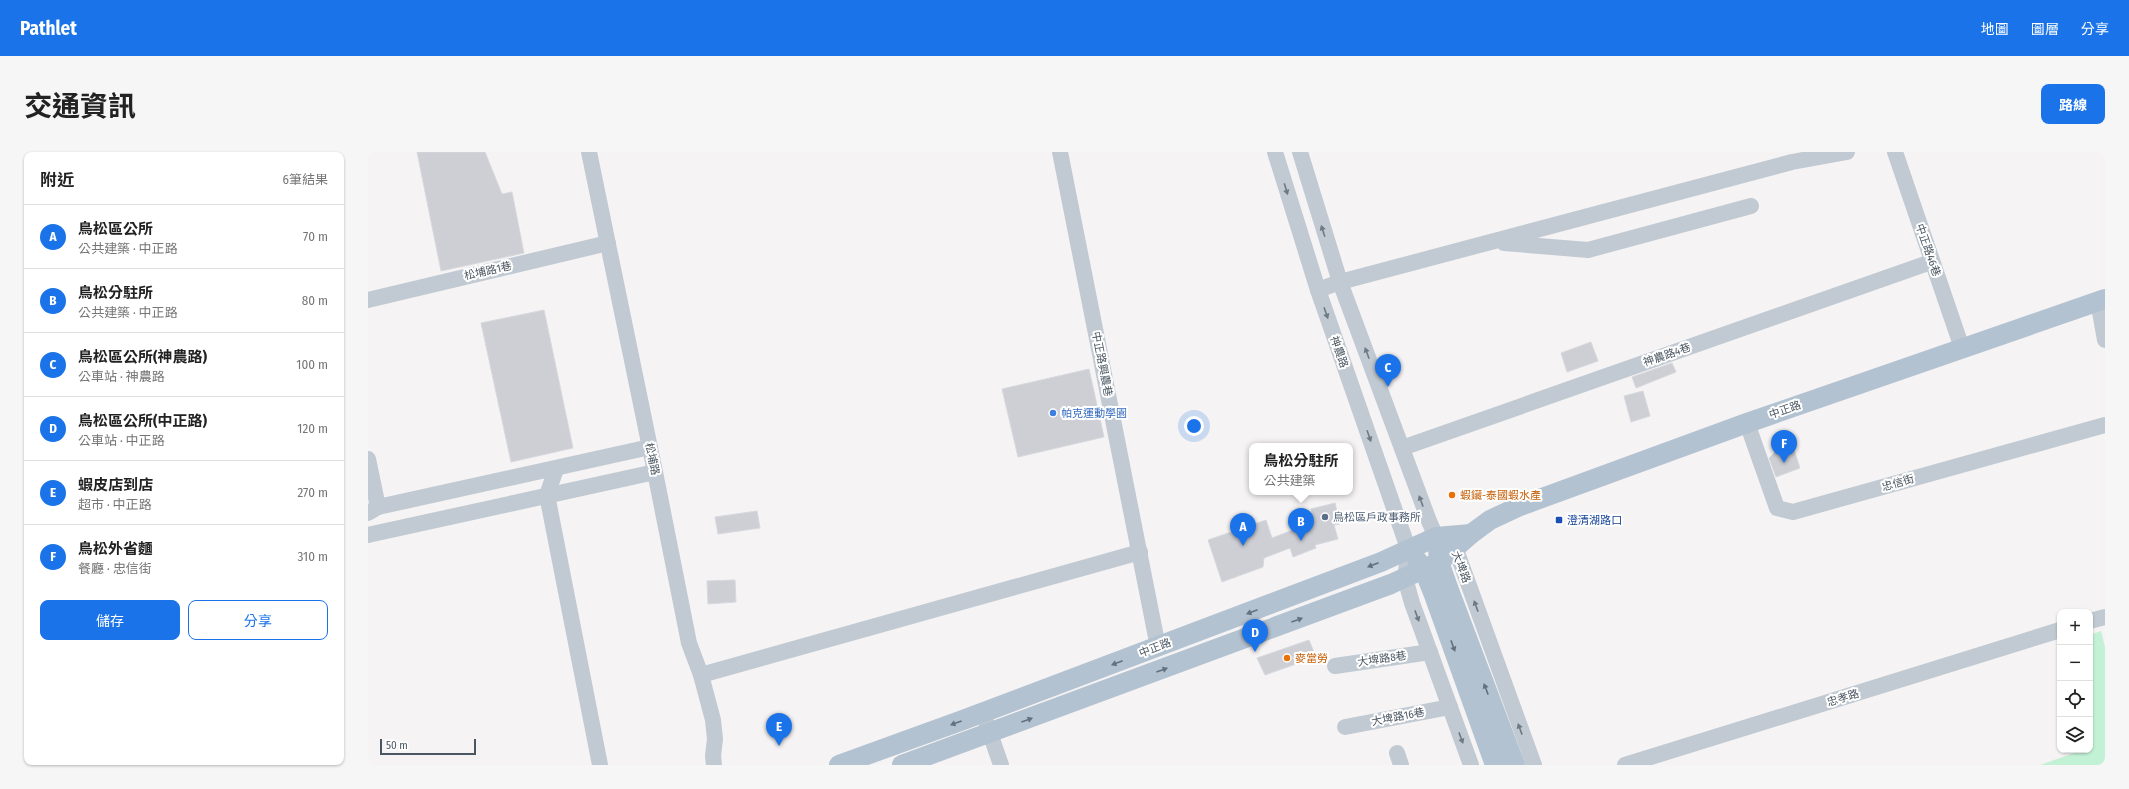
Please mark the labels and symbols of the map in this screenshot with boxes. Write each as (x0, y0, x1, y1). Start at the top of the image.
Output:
one-way arrow (1283, 184, 1289, 196)
street label: 中正路46巷 (1913, 222, 1943, 278)
one-way arrow (1320, 224, 1326, 236)
street label: 松埔路1巷 (463, 259, 513, 283)
one-way arrow (1323, 307, 1329, 319)
street label: 中正路興農巷 (1089, 330, 1115, 398)
street label: 神農路 (1327, 334, 1351, 370)
street label: 神農路4巷 (1642, 341, 1692, 369)
one-way arrow (1363, 347, 1369, 359)
pin: C (1375, 354, 1401, 387)
street label: 中正路 (1767, 398, 1803, 422)
place label: 帕克運動學園 (1061, 407, 1127, 420)
marker: 帕克運動學園 (1048, 408, 1058, 418)
your location (1184, 416, 1204, 436)
one-way arrow (1366, 430, 1372, 442)
pin: F (1771, 430, 1797, 463)
street label: 松埔路 (642, 442, 662, 476)
street label: 忠信街 (1880, 472, 1916, 494)
place label: 蝦鑶-泰國蝦水產 (1460, 489, 1541, 502)
marker: 蝦鑶-泰國蝦水產 (1447, 490, 1457, 500)
one-way arrow (1418, 495, 1424, 507)
pin: B (1288, 508, 1314, 541)
place label: 鳥松區戶政事務所 (1333, 511, 1421, 524)
marker: 鳥松區戶政事務所 (1320, 512, 1330, 522)
pin: A (1230, 513, 1256, 546)
place label: 澄清湖路口 (1567, 514, 1622, 527)
marker: 澄清湖路口 (1554, 515, 1564, 525)
street label: 大埤路 (1449, 549, 1473, 585)
one-way arrow (1367, 563, 1379, 569)
one-way arrow (1473, 600, 1479, 612)
one-way arrow (1245, 609, 1257, 615)
one-way arrow (1414, 610, 1420, 622)
one-way arrow (1291, 616, 1303, 622)
pin: D (1242, 619, 1268, 652)
street label: 中正路 (1137, 636, 1173, 660)
one-way arrow (1450, 641, 1456, 653)
street label: 大埤路8巷 (1357, 649, 1407, 669)
place label: 麥當勞 (1295, 652, 1328, 665)
marker: 麥當勞 (1282, 653, 1292, 663)
one-way arrow (1111, 660, 1123, 666)
one-way arrow (1156, 666, 1168, 672)
one-way arrow (1483, 683, 1489, 695)
street label: 忠孝路 (1825, 687, 1861, 709)
street label: 大埤路16巷 (1370, 705, 1426, 729)
pin: E (766, 713, 792, 746)
one-way arrow (1021, 716, 1033, 722)
one-way arrow (950, 720, 962, 726)
one-way arrow (1517, 722, 1523, 734)
one-way arrow (1459, 732, 1465, 744)
scale bar (380, 737, 476, 756)

